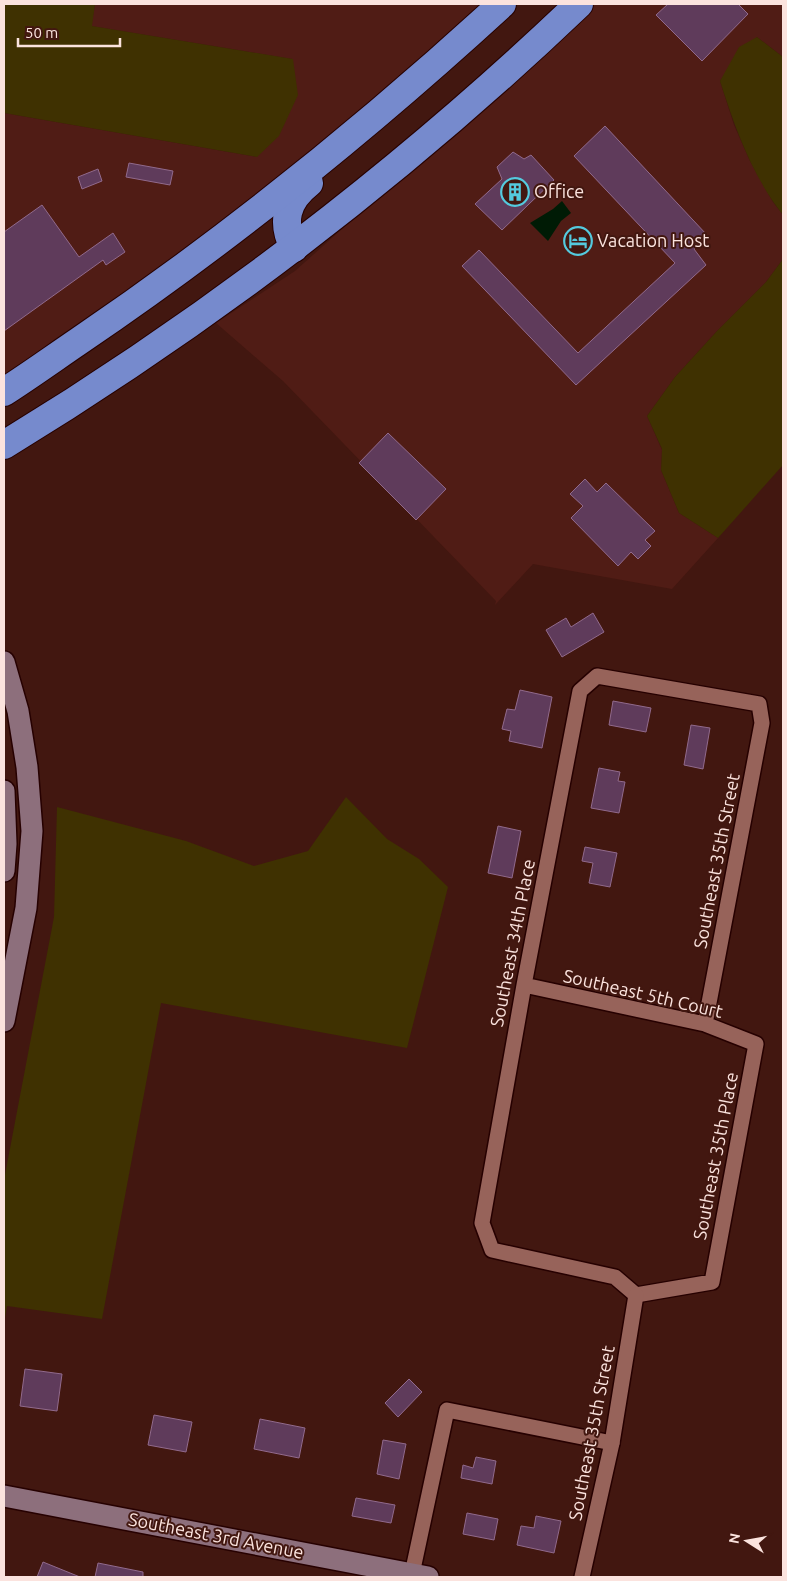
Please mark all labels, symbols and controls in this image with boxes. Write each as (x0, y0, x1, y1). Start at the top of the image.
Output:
scale bar (18, 15, 120, 47)
text: 50 m (25, 24, 58, 41)
building icon: Office (500, 177, 530, 207)
place label: Office (534, 181, 584, 201)
hotel icon: Vacation Host (563, 226, 593, 256)
place label: Vacation Host (597, 230, 709, 250)
street label: Southeast 35th Street (689, 772, 743, 950)
street label: Southeast 34th Place (486, 857, 538, 1028)
street label: Southeast 5th Court (561, 965, 725, 1021)
street label: Southeast 35th Place (689, 1070, 741, 1241)
street label: Southeast 35th Street (564, 1344, 618, 1522)
street label: Southeast 3rd Avenue (127, 1508, 305, 1562)
north arrow (722, 1516, 772, 1566)
text: N (725, 1532, 743, 1545)

